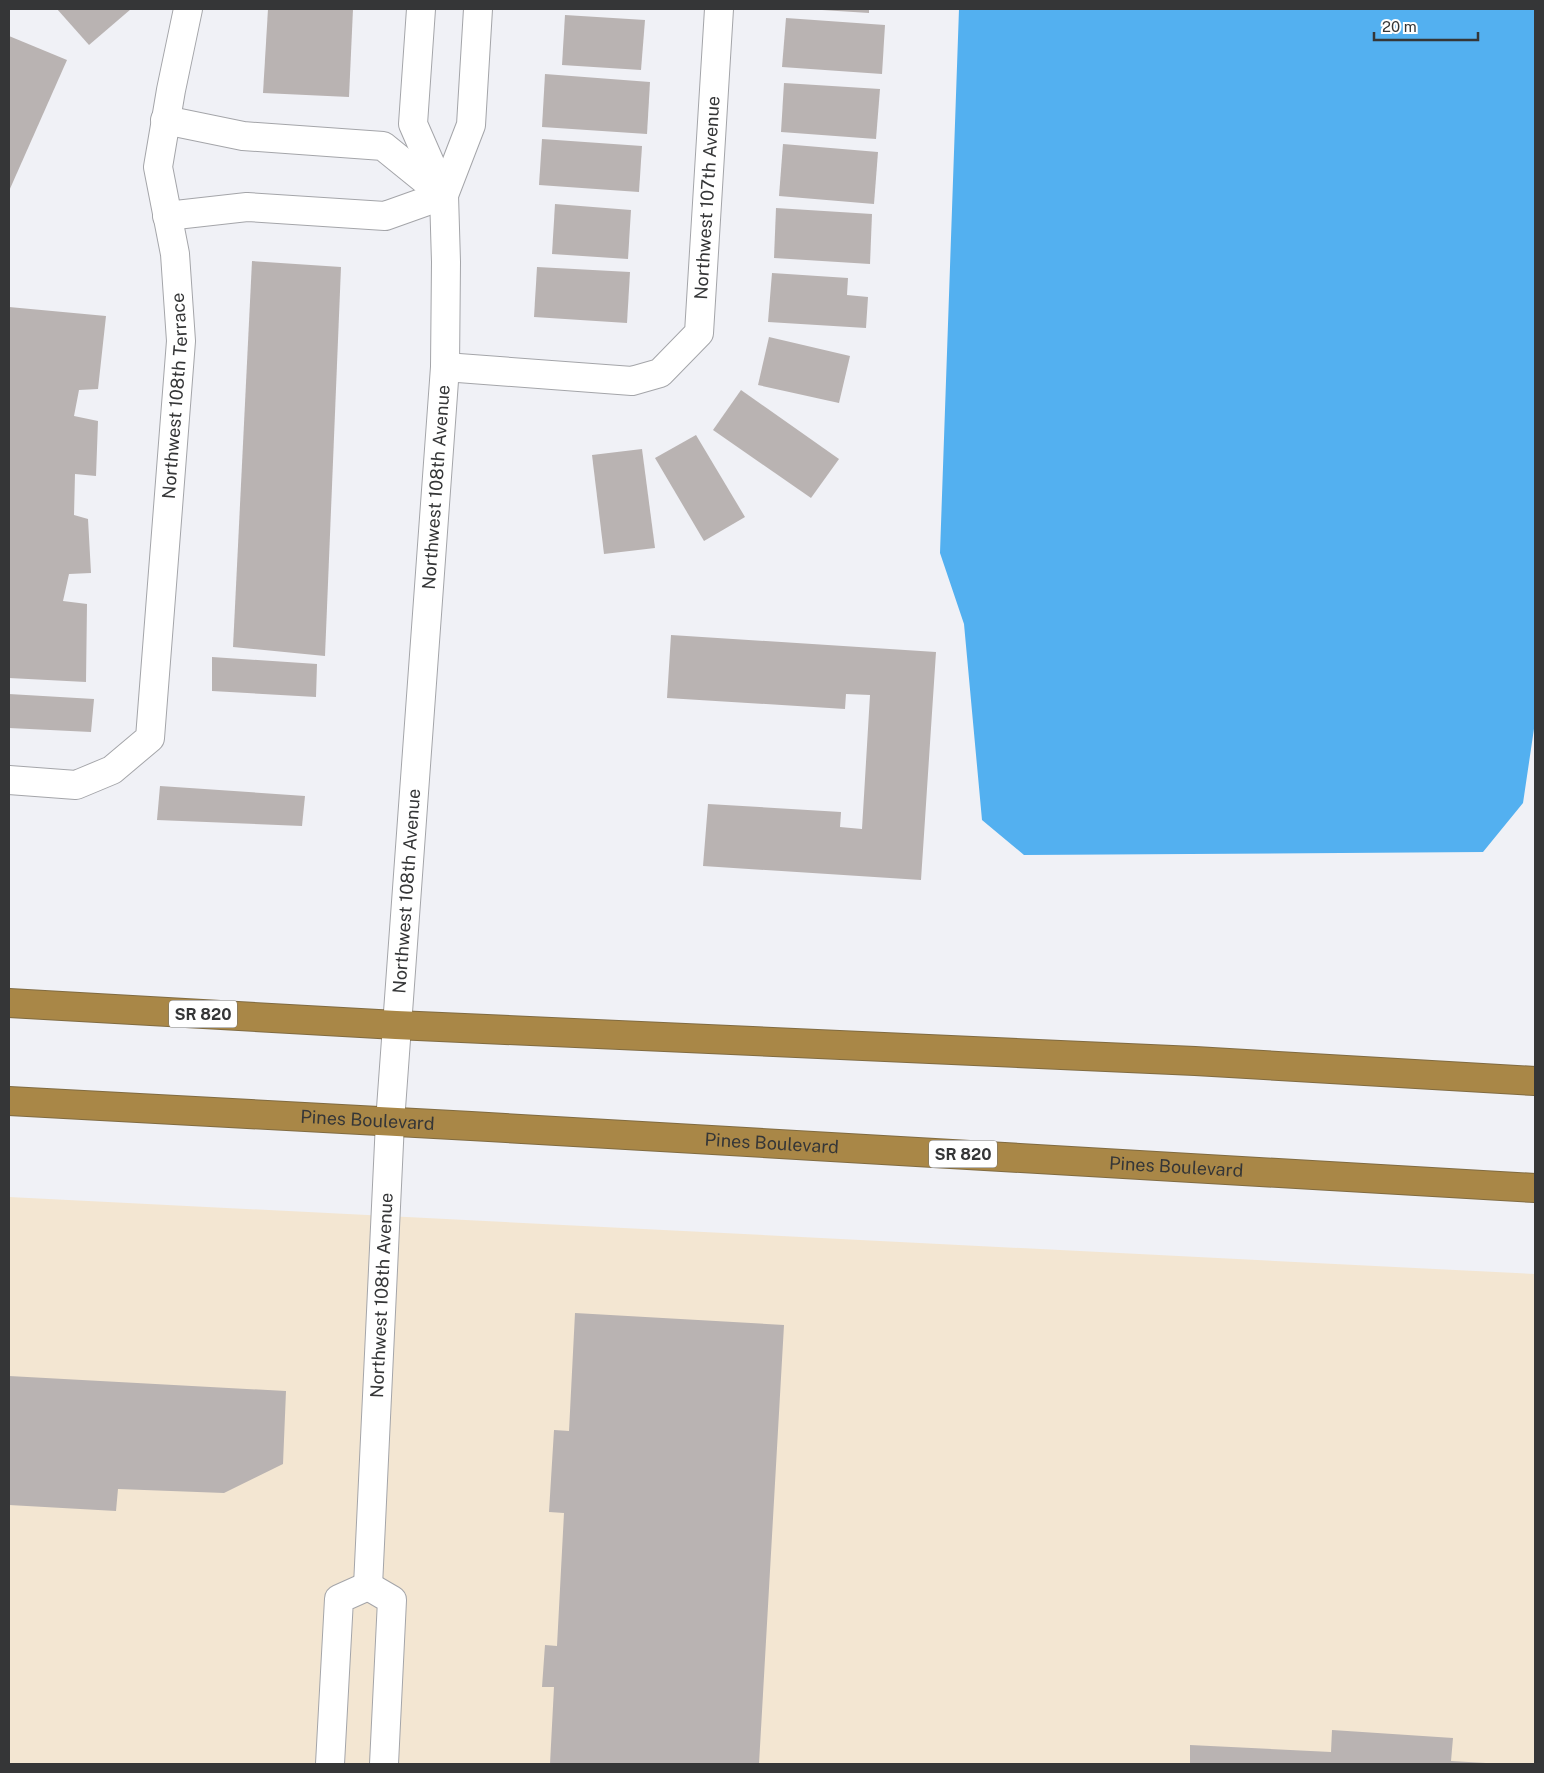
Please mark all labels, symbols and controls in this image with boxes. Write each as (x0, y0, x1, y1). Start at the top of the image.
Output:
scale bar (1374, 10, 1478, 42)
text: 20 m (1382, 18, 1417, 35)
street label: Northwest 107th Avenue (690, 95, 724, 300)
street label: Northwest 108th Terrace (158, 292, 191, 500)
street label: Northwest 108th Avenue (418, 384, 454, 590)
street label: Northwest 108th Avenue (388, 788, 424, 994)
road number: SR 820 (169, 1001, 237, 1028)
street label: Pines Boulevard (300, 1106, 435, 1134)
street label: Pines Boulevard (704, 1129, 840, 1157)
road number: SR 820 (929, 1140, 997, 1168)
street label: Pines Boulevard (1108, 1152, 1244, 1181)
street label: Northwest 108th Avenue (366, 1192, 397, 1398)

